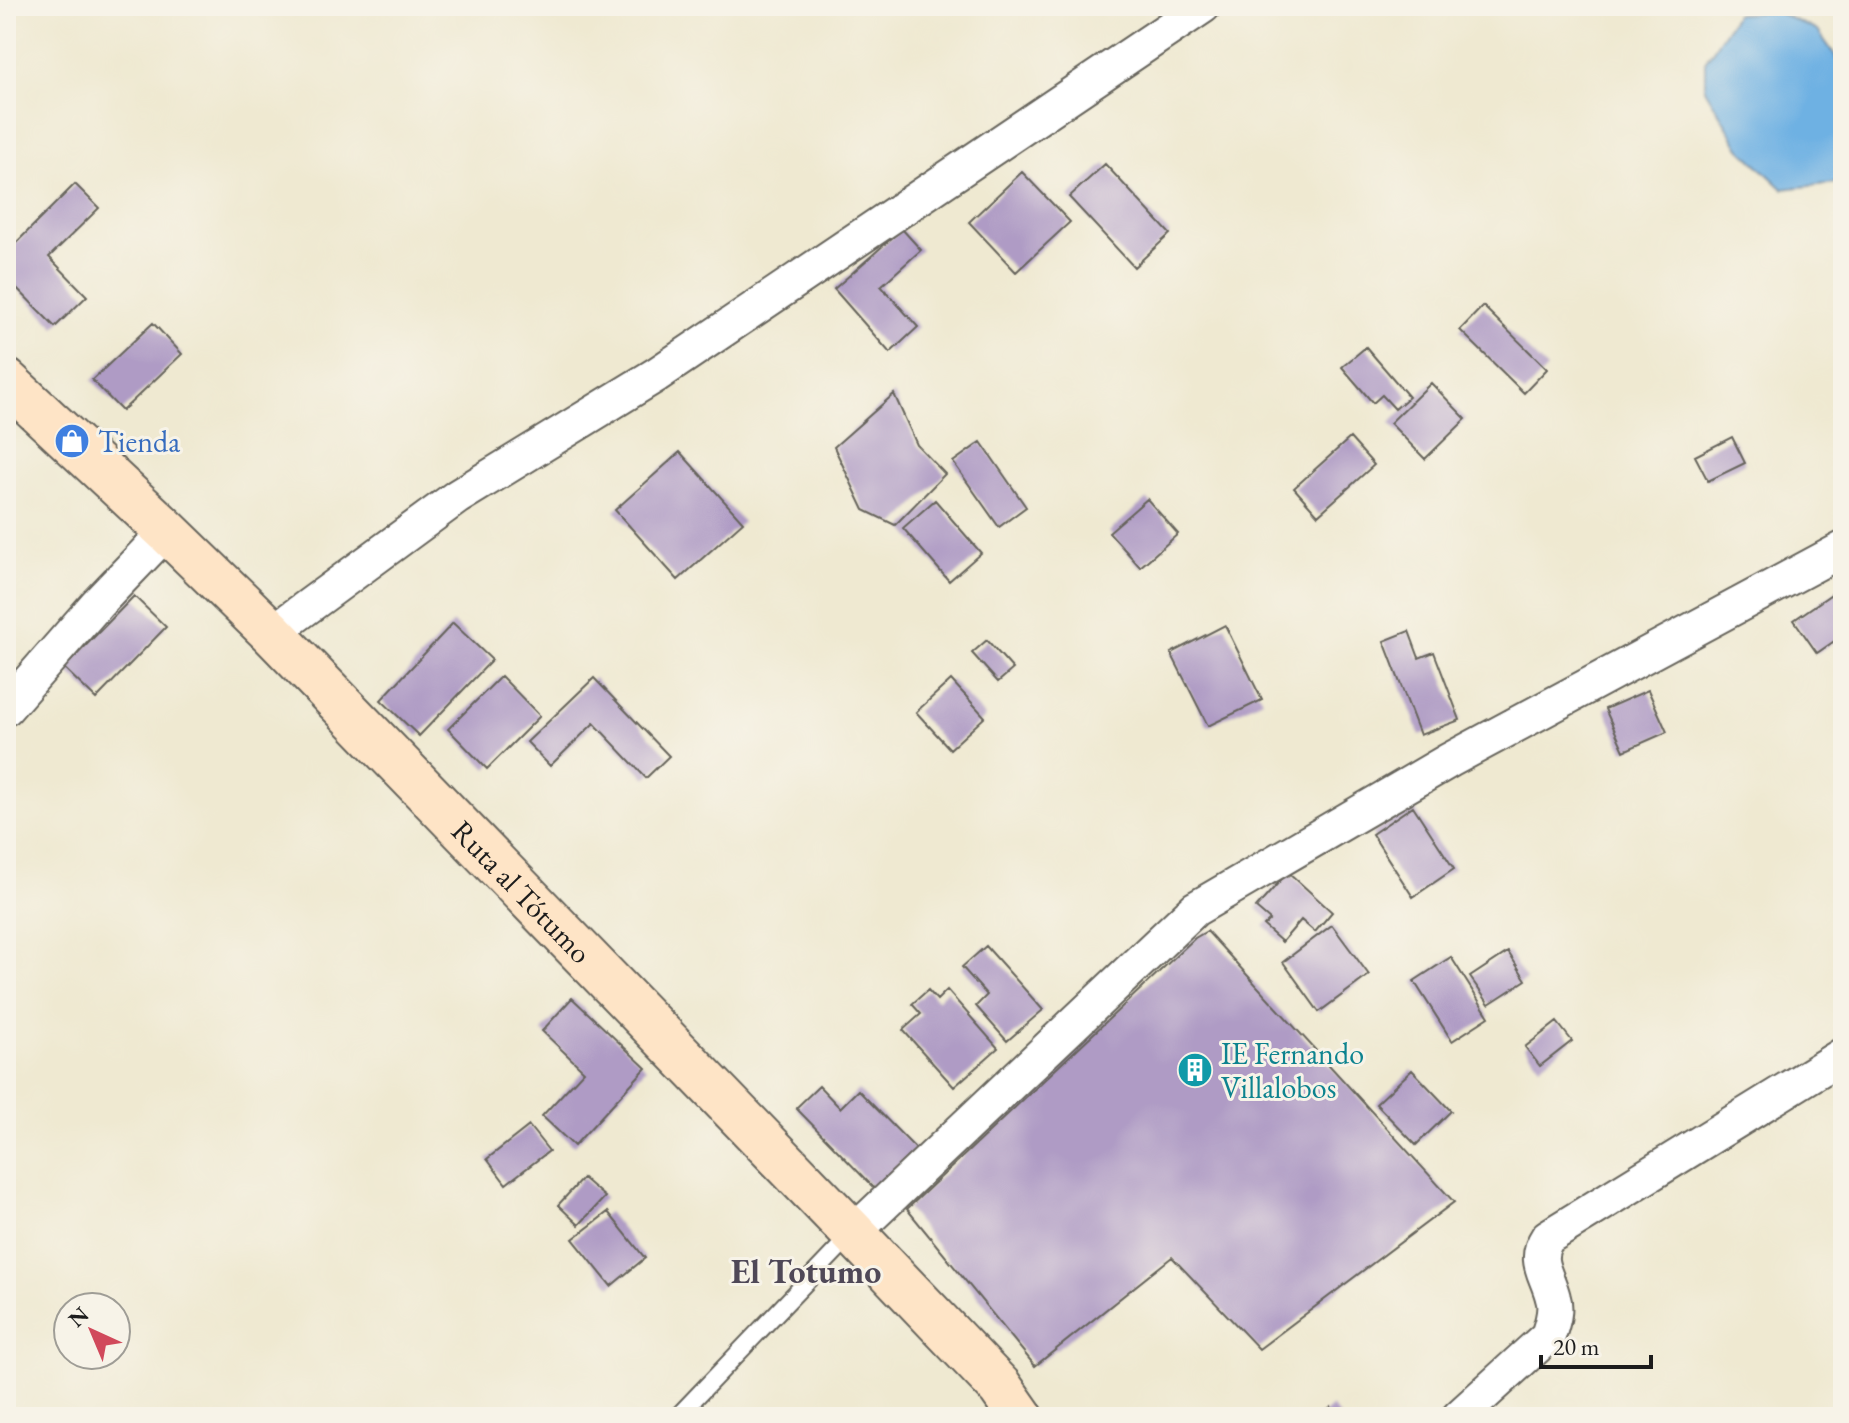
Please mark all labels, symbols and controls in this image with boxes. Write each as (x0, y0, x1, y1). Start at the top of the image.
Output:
shop icon: Tienda (53, 422, 91, 460)
place label: Tienda (98, 422, 180, 461)
street label: Ruta al Tótumo (444, 811, 601, 971)
place label: IE Fernando Villalobos (1221, 1034, 1364, 1107)
building icon: IE Fernando Villalobos (1176, 1051, 1214, 1089)
district label: El Totumo (731, 1249, 881, 1293)
north arrow (52, 1291, 132, 1371)
text: N (62, 1300, 95, 1334)
scale bar (1541, 1319, 1651, 1369)
text: 20 m (1553, 1331, 1600, 1362)

